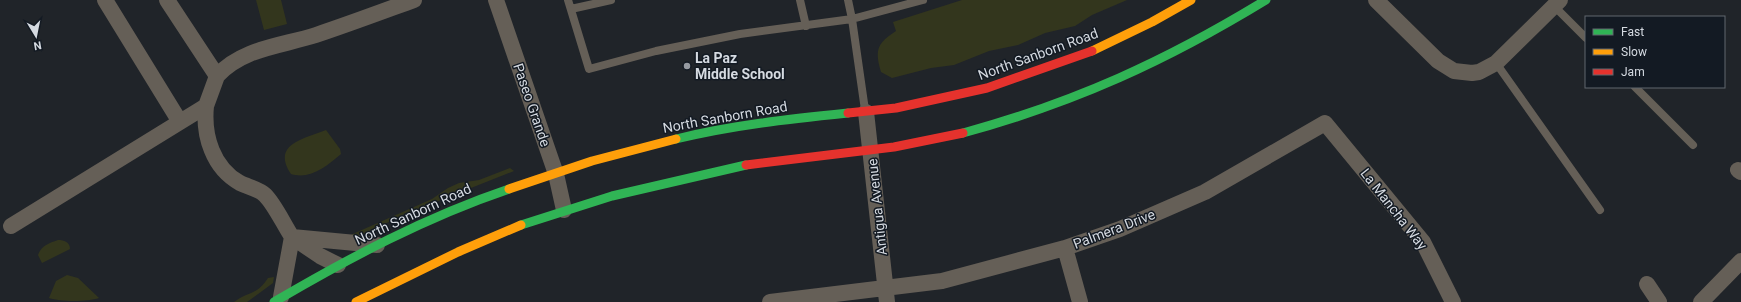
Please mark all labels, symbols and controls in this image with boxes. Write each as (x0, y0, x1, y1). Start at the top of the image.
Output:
north arrow (16, 16, 56, 56)
legend (1585, 16, 1725, 88)
street label: North Sanborn Road (976, 25, 1100, 83)
text: Fast (1621, 25, 1644, 39)
text: N (32, 38, 43, 52)
text: Slow (1621, 45, 1647, 59)
place label: La Paz Middle School (695, 50, 785, 82)
street label: Paseo Grande (510, 61, 554, 149)
marker: La Paz Middle School (682, 61, 692, 71)
text: Jam (1621, 65, 1645, 79)
street label: North Sanborn Road (661, 98, 789, 136)
street label: Antigua Avenue (864, 158, 890, 256)
street label: La Mancha Way (1357, 165, 1431, 253)
street label: North Sanborn Road (352, 180, 474, 248)
street label: Palmera Drive (1071, 206, 1157, 252)

